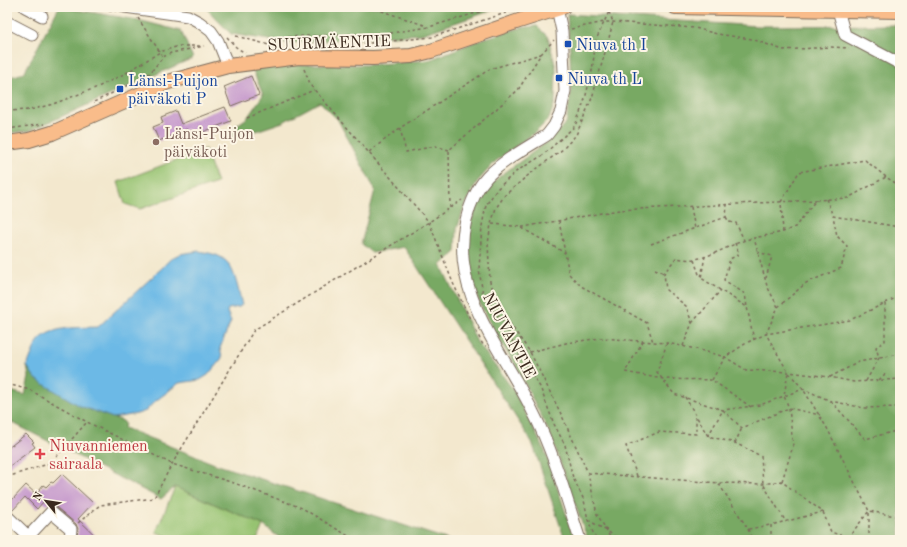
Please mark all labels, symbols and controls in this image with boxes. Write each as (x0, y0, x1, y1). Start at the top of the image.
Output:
street label: SUURMÄENTIE (267, 30, 391, 54)
place label: Niuva th I (576, 38, 647, 54)
marker: Niuva th I (563, 39, 573, 49)
place label: Niuva th L (567, 72, 642, 88)
marker: Niuva th L (554, 73, 564, 83)
place label: Länsi-Puijon päiväkoti P (128, 74, 218, 108)
marker: Länsi-Puijon päiväkoti P (115, 84, 125, 94)
place label: Länsi-Puijon päiväkoti (164, 127, 254, 161)
marker: Länsi-Puijon päiväkoti (151, 137, 161, 147)
street label: NIUVANTIE (479, 290, 537, 381)
place label: Niuvanniemen sairaala (49, 439, 148, 473)
marker: Niuvanniemen sairaala (34, 448, 46, 460)
north arrow (26, 481, 66, 521)
text: N (32, 490, 46, 503)

